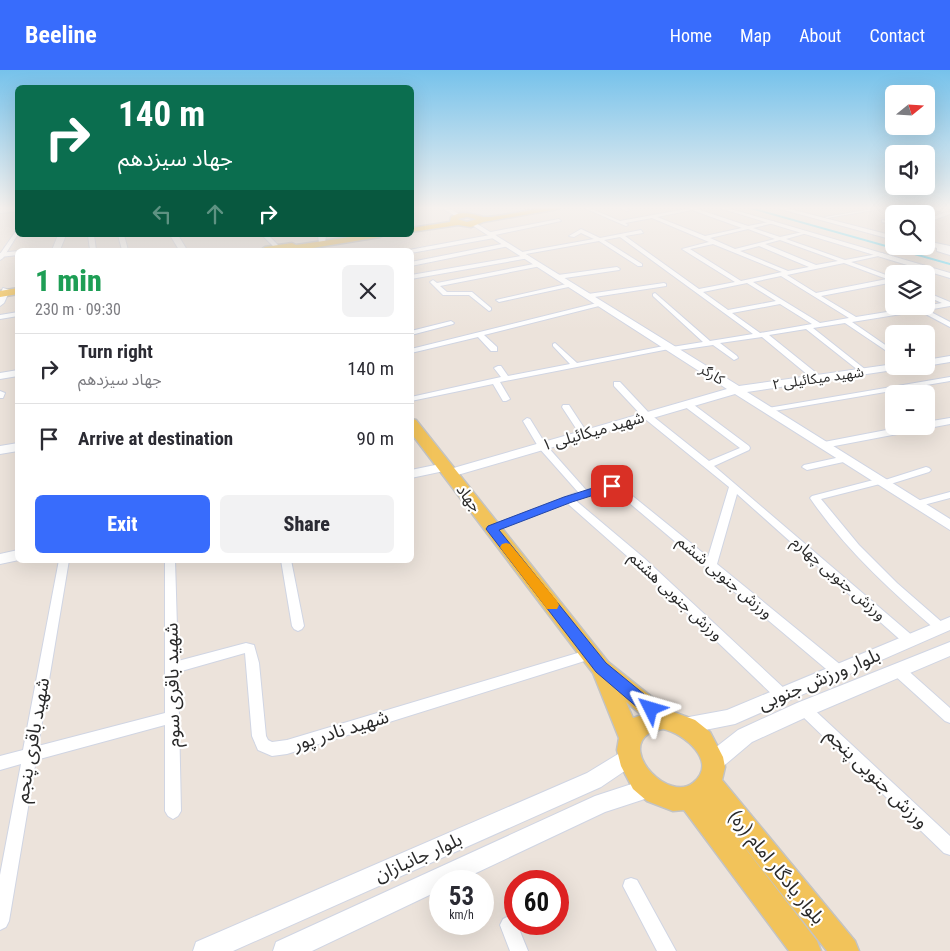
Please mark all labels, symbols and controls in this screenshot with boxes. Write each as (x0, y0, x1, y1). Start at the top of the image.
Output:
text: Beeline (25, 21, 97, 49)
text: Home (670, 25, 712, 46)
text: Map (740, 25, 771, 46)
text: About (799, 25, 841, 46)
text: Contact (869, 25, 925, 46)
north arrow (885, 85, 935, 135)
map controls (885, 85, 935, 435)
text: 140 m (118, 94, 205, 135)
icon: right (35, 105, 100, 170)
button: sound (885, 145, 935, 195)
text: جهاد سیزدهم (118, 146, 233, 171)
icon: left (148, 200, 176, 228)
icon: ahead (201, 200, 229, 228)
icon: right (254, 200, 282, 228)
button: search (885, 205, 935, 255)
text: 1 min (35, 263, 102, 298)
button: close (342, 265, 394, 317)
button: layers (885, 265, 935, 315)
text: 230 m · 09:30 (35, 300, 121, 319)
button: + (885, 325, 935, 375)
text: Turn right (78, 340, 153, 363)
icon: right (35, 355, 63, 383)
text: 140 m (347, 357, 394, 380)
street label: کارگر (695, 360, 727, 389)
street label: شهید میکائیلی ۲ (771, 364, 865, 393)
text: جهاد سیزدهم (78, 370, 162, 389)
button: − (885, 385, 935, 435)
street label: شهید میکائیلی ۱ (540, 407, 646, 455)
icon: arrive (35, 425, 63, 453)
text: Arrive at destination (78, 427, 233, 450)
text: 90 m (357, 427, 394, 450)
pin (591, 465, 633, 507)
icon: arrive (598, 472, 626, 500)
street label: جهاد (452, 480, 486, 516)
button: Exit (35, 495, 210, 553)
button: Share (220, 495, 394, 553)
street label: ورزش جنوبی ششم (671, 532, 777, 625)
street label: ورزش جنوبی چهارم (786, 532, 890, 626)
street label: ورزش جنوبی هشتم (623, 548, 727, 647)
street label: شهید باقری سوم (159, 622, 188, 747)
street label: بلوار ورزش جنوبی (754, 643, 884, 715)
street label: شهید باقری پنجم (10, 676, 57, 805)
position arrow (624, 682, 676, 734)
street label: شهید نادر پور (289, 705, 392, 757)
street label: ورزش جنوبی پنجم (819, 723, 933, 835)
street label: بلوار یادگار امام (ره) (722, 805, 830, 931)
street label: بلوار جانبازان (371, 827, 465, 887)
speed limit sign: 60 (504, 870, 569, 935)
text: 53 (449, 882, 474, 911)
text: km/h (449, 908, 474, 922)

